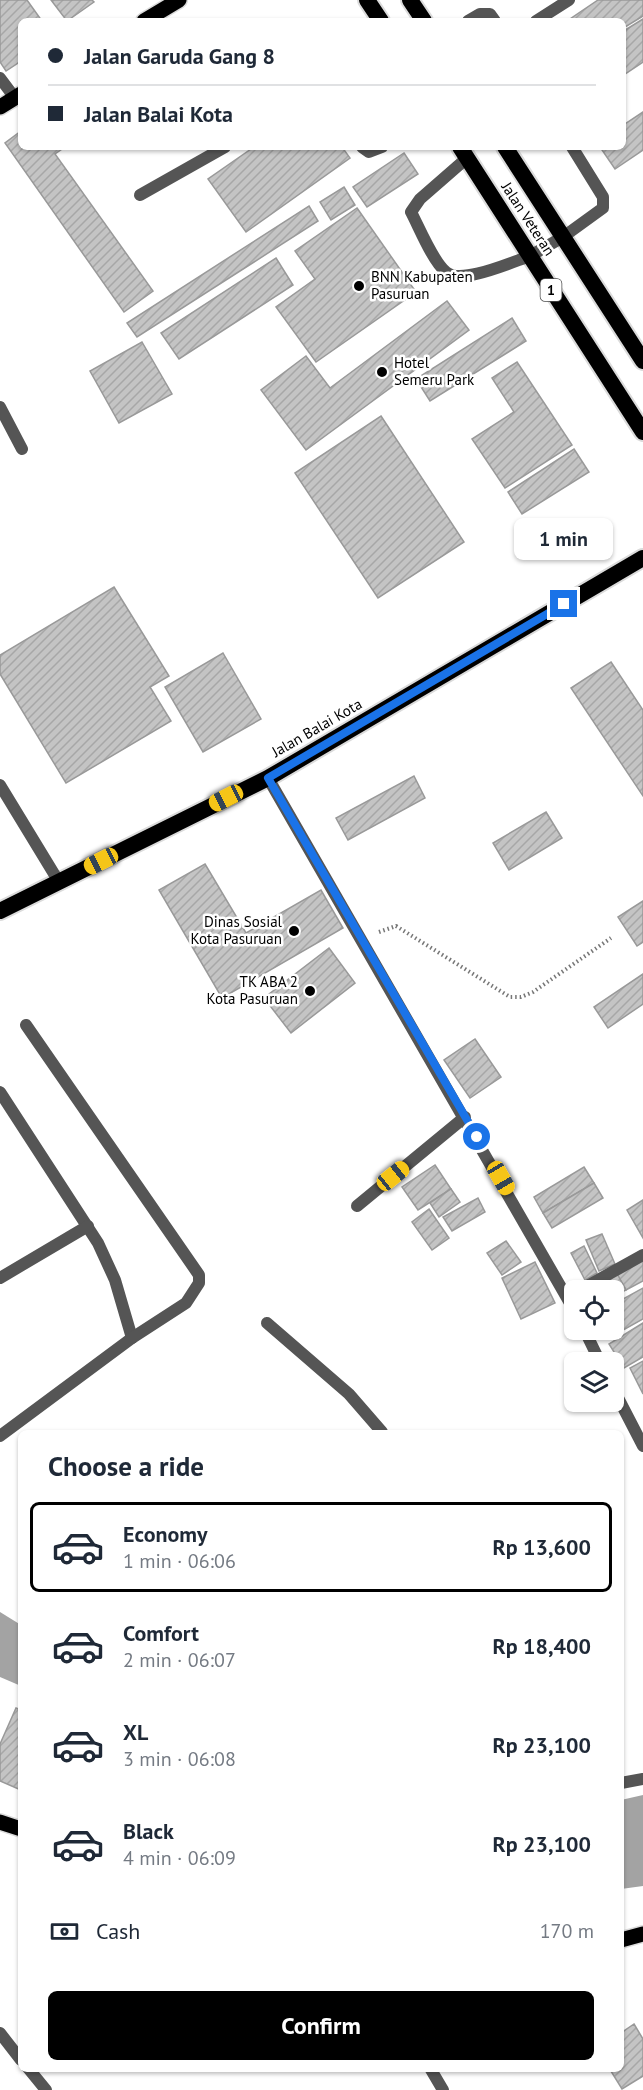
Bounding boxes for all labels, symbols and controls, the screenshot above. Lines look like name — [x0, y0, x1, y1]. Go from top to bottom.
text: Jalan Garuda Gang 8 — [84, 42, 275, 70]
text: Jalan Balai Kota — [84, 100, 233, 128]
street label: Jalan Veteran — [497, 178, 559, 259]
place label: BNN Kabupaten Pasuruan — [371, 267, 473, 303]
marker: BNN Kabupaten Pasuruan — [352, 279, 366, 293]
road number: 1 — [540, 279, 562, 301]
place label: Hotel Semeru Park — [394, 353, 475, 389]
marker: Hotel Semeru Park — [375, 365, 389, 379]
callout: 1 min — [514, 517, 614, 559]
text: 1 min — [539, 526, 588, 552]
route end — [550, 590, 577, 617]
street label: Jalan Balai Kota — [267, 694, 365, 762]
car — [206, 782, 246, 814]
car — [81, 845, 121, 877]
place label: Dinas Sosial Kota Pasuruan — [190, 912, 283, 948]
marker: Dinas Sosial Kota Pasuruan — [287, 924, 301, 938]
place label: TK ABA 2 Kota Pasuruan — [206, 972, 298, 1008]
marker: TK ABA 2 Kota Pasuruan — [303, 984, 317, 998]
route start — [463, 1123, 490, 1150]
car — [373, 1158, 413, 1194]
car — [484, 1158, 518, 1198]
map controls — [564, 1280, 624, 1412]
button: locate — [564, 1280, 624, 1340]
button: layers — [564, 1352, 624, 1412]
text: Choose a ride — [48, 1449, 204, 1483]
icon: car — [51, 1520, 105, 1574]
text: Economy — [123, 1520, 207, 1548]
text: Rp 13,600 — [492, 1533, 591, 1561]
text: 1 min · 06:06 — [123, 1548, 236, 1574]
icon: car — [51, 1619, 105, 1673]
text: Comfort — [123, 1619, 199, 1647]
text: Rp 18,400 — [492, 1632, 591, 1660]
text: 2 min · 06:07 — [123, 1647, 236, 1673]
icon: car — [51, 1718, 105, 1772]
text: XL — [123, 1718, 148, 1746]
text: Rp 23,100 — [492, 1731, 591, 1759]
text: 3 min · 06:08 — [123, 1746, 236, 1772]
icon: car — [51, 1817, 105, 1871]
text: Black — [123, 1817, 174, 1845]
text: Rp 23,100 — [492, 1830, 591, 1858]
text: 4 min · 06:09 — [123, 1845, 236, 1871]
icon: cash — [48, 1915, 81, 1948]
text: Cash — [96, 1917, 140, 1945]
text: 170 m — [540, 1918, 594, 1944]
button: Confirm — [48, 1991, 594, 2060]

